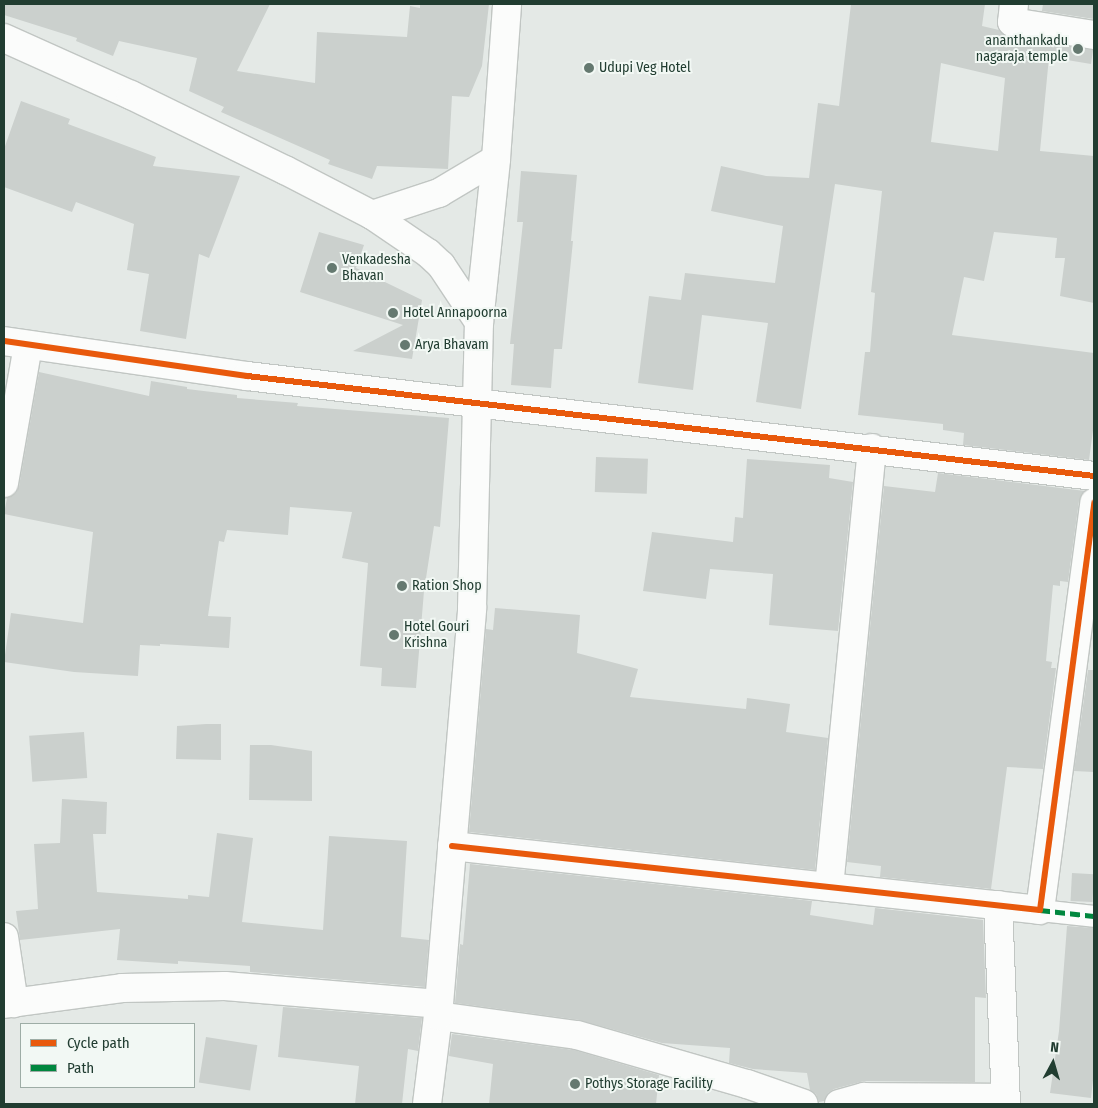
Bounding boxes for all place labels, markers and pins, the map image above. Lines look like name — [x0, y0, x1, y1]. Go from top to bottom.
place label: ananthankadu nagaraja temple — [976, 33, 1068, 65]
marker: ananthankadu nagaraja temple — [1072, 43, 1084, 55]
place label: Udupi Veg Hotel — [599, 60, 691, 76]
marker: Udupi Veg Hotel — [583, 62, 595, 74]
place label: Venkadesha Bhavan — [342, 252, 411, 284]
marker: Venkadesha Bhavan — [326, 262, 338, 274]
place label: Hotel Annapoorna — [403, 305, 507, 321]
marker: Hotel Annapoorna — [387, 307, 399, 319]
place label: Arya Bhavam — [415, 337, 489, 353]
marker: Arya Bhavam — [399, 339, 411, 351]
place label: Ration Shop — [412, 578, 482, 594]
marker: Ration Shop — [396, 580, 408, 592]
place label: Hotel Gouri Krishna — [404, 619, 469, 652]
marker: Hotel Gouri Krishna — [388, 629, 400, 641]
place label: Pothys Storage Facility — [585, 1076, 713, 1092]
marker: Pothys Storage Facility — [569, 1078, 581, 1090]

